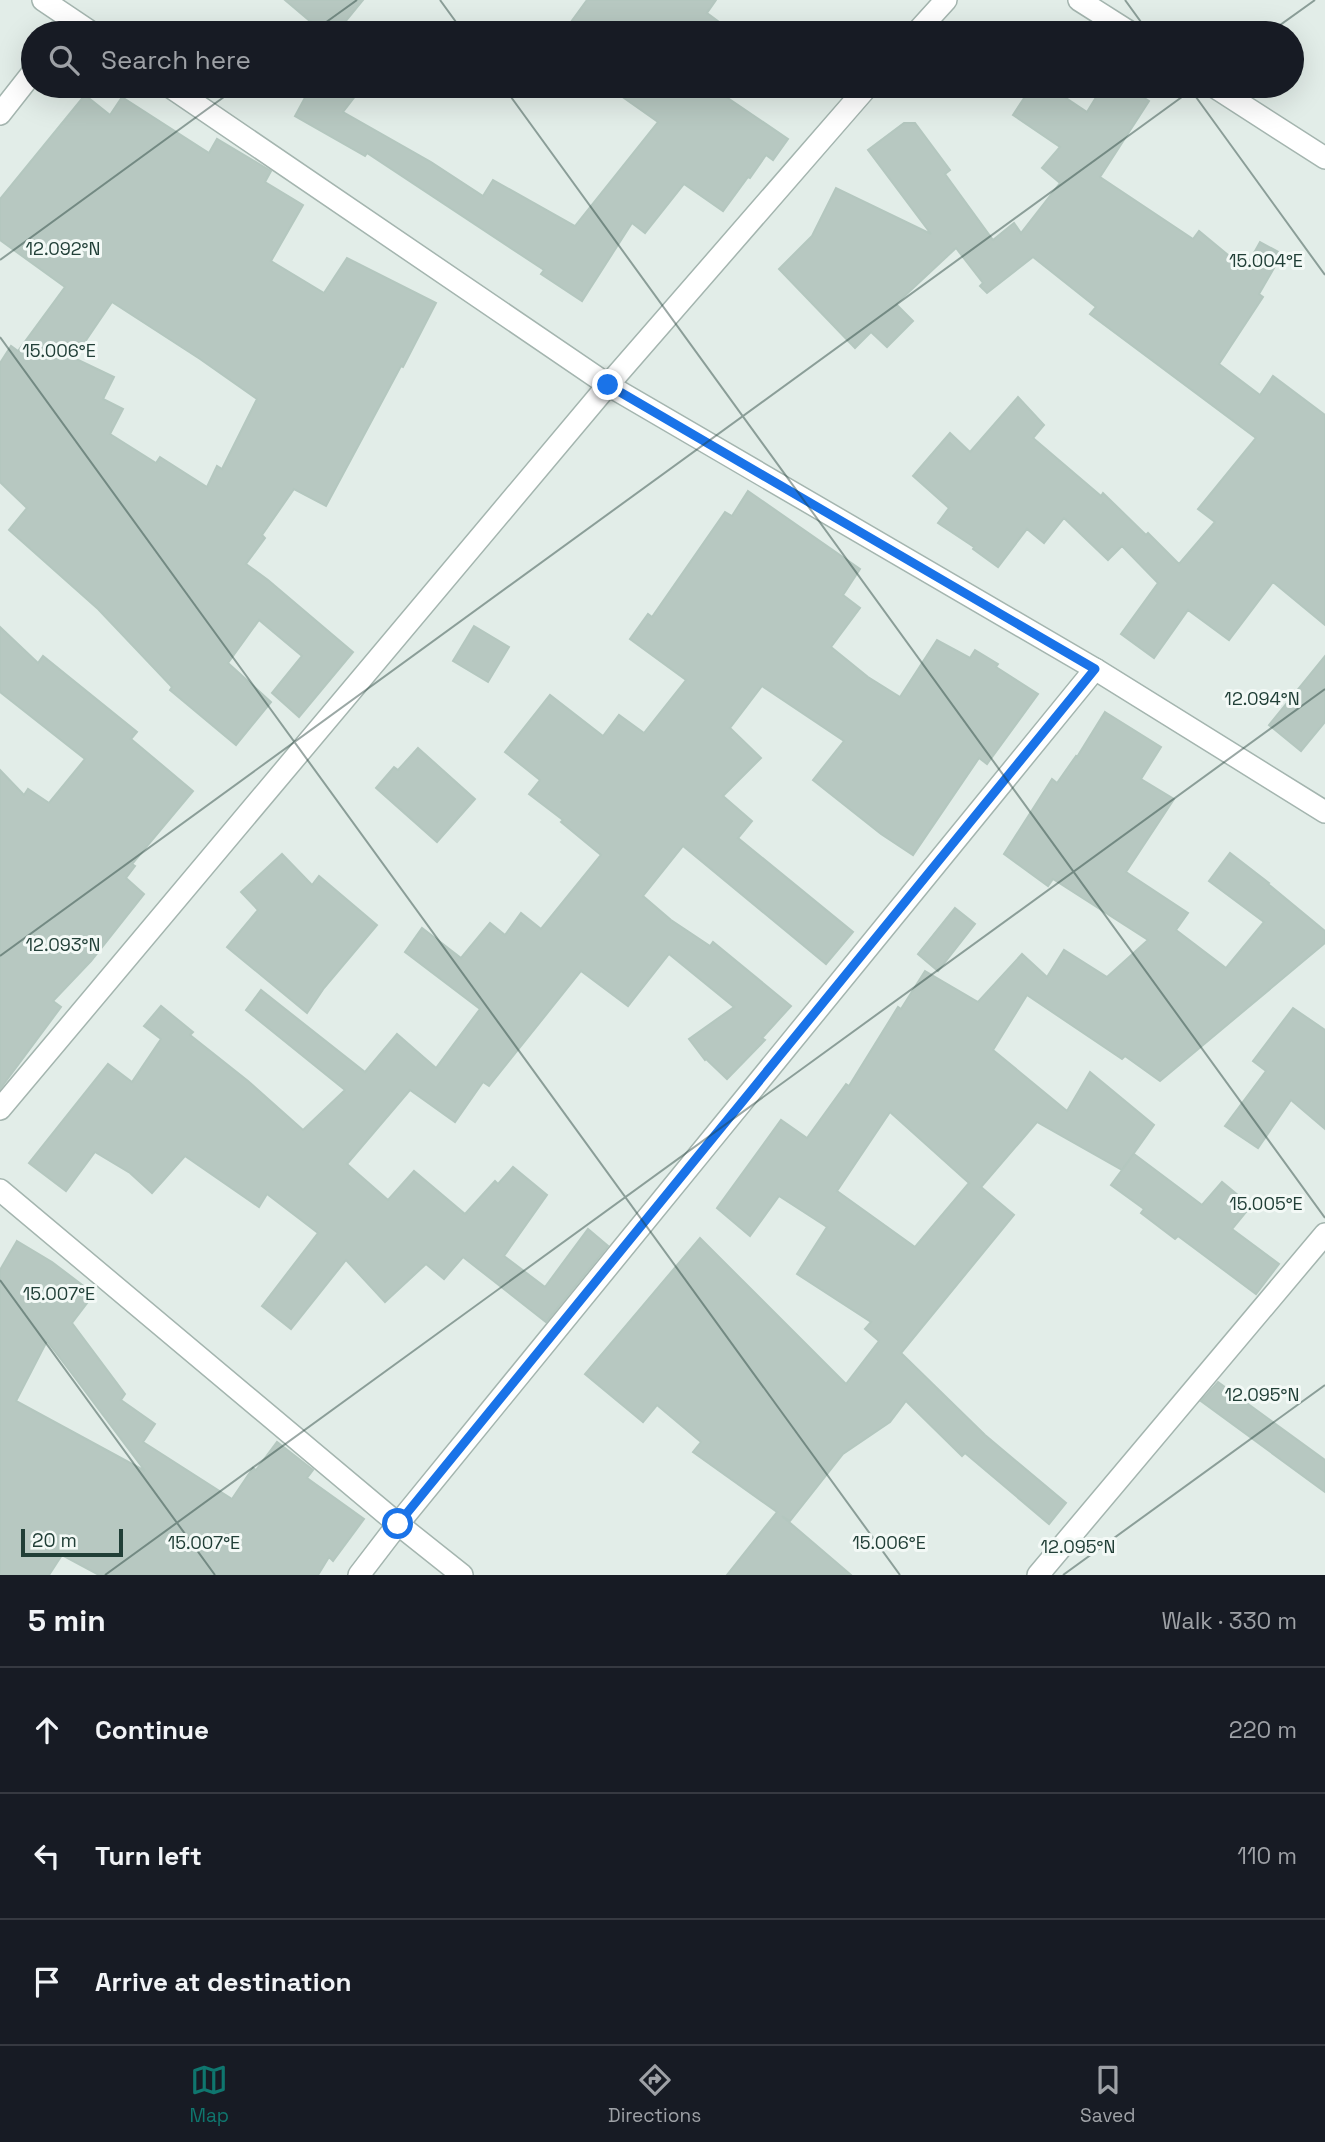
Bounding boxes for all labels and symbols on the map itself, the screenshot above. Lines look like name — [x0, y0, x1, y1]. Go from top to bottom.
text: 12.092°N — [26, 237, 100, 260]
text: 15.004°E — [1229, 249, 1303, 272]
text: 15.006°E — [22, 339, 96, 362]
route end — [592, 369, 623, 400]
text: 12.094°N — [1224, 687, 1300, 710]
text: 12.093°N — [26, 933, 100, 956]
text: 15.005°E — [1229, 1192, 1303, 1215]
text: 15.007°E — [23, 1282, 95, 1305]
text: 12.095°N — [1225, 1383, 1299, 1406]
route start — [382, 1508, 413, 1539]
scale bar — [21, 1526, 122, 1558]
text: 15.007°E — [168, 1531, 240, 1554]
text: 15.006°E — [852, 1531, 926, 1554]
text: 12.095°N — [1041, 1535, 1115, 1558]

